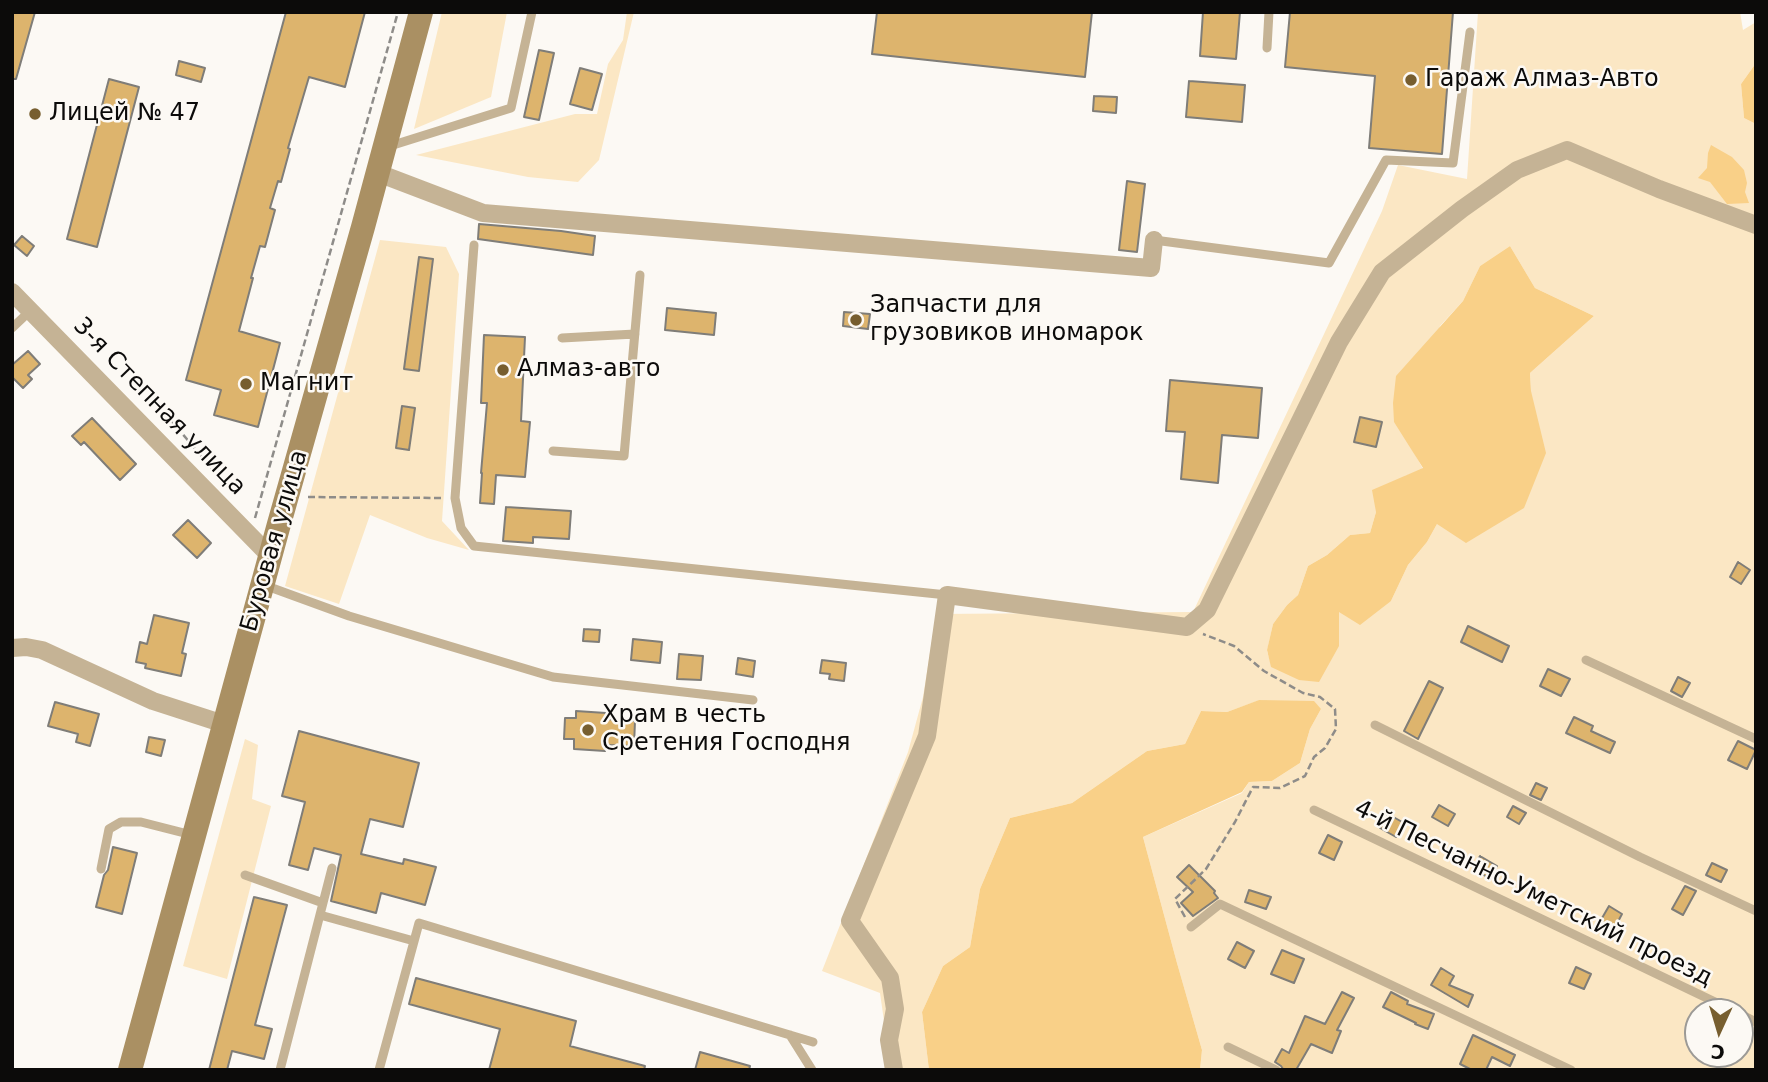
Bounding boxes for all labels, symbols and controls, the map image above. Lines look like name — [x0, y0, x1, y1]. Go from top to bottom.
place label: Гараж Алмаз-Авто — [1425, 66, 1659, 94]
marker: Гараж Алмаз-Авто — [1403, 72, 1419, 88]
place label: Лицей № 47 — [49, 100, 200, 128]
marker: Лицей № 47 — [27, 106, 43, 122]
place label: Запчасти для грузовиков иномарок — [870, 292, 1143, 348]
street label: 3-я Степная улица — [67, 312, 251, 502]
marker: Запчасти для грузовиков иномарок — [848, 312, 864, 328]
place label: Алмаз-авто — [517, 356, 661, 384]
marker: Алмаз-авто — [495, 362, 511, 378]
place label: Магнит — [260, 370, 353, 398]
marker: Магнит — [238, 376, 254, 392]
street label: Буровая улица — [235, 447, 315, 635]
place label: Храм в честь Сретения Господня — [602, 702, 850, 758]
marker: Храм в честь Сретения Господня — [580, 722, 596, 738]
street label: 4-й Песчанно-Уметский проезд — [1349, 795, 1717, 993]
north arrow — [1684, 998, 1754, 1068]
text: С — [1710, 1040, 1725, 1063]

